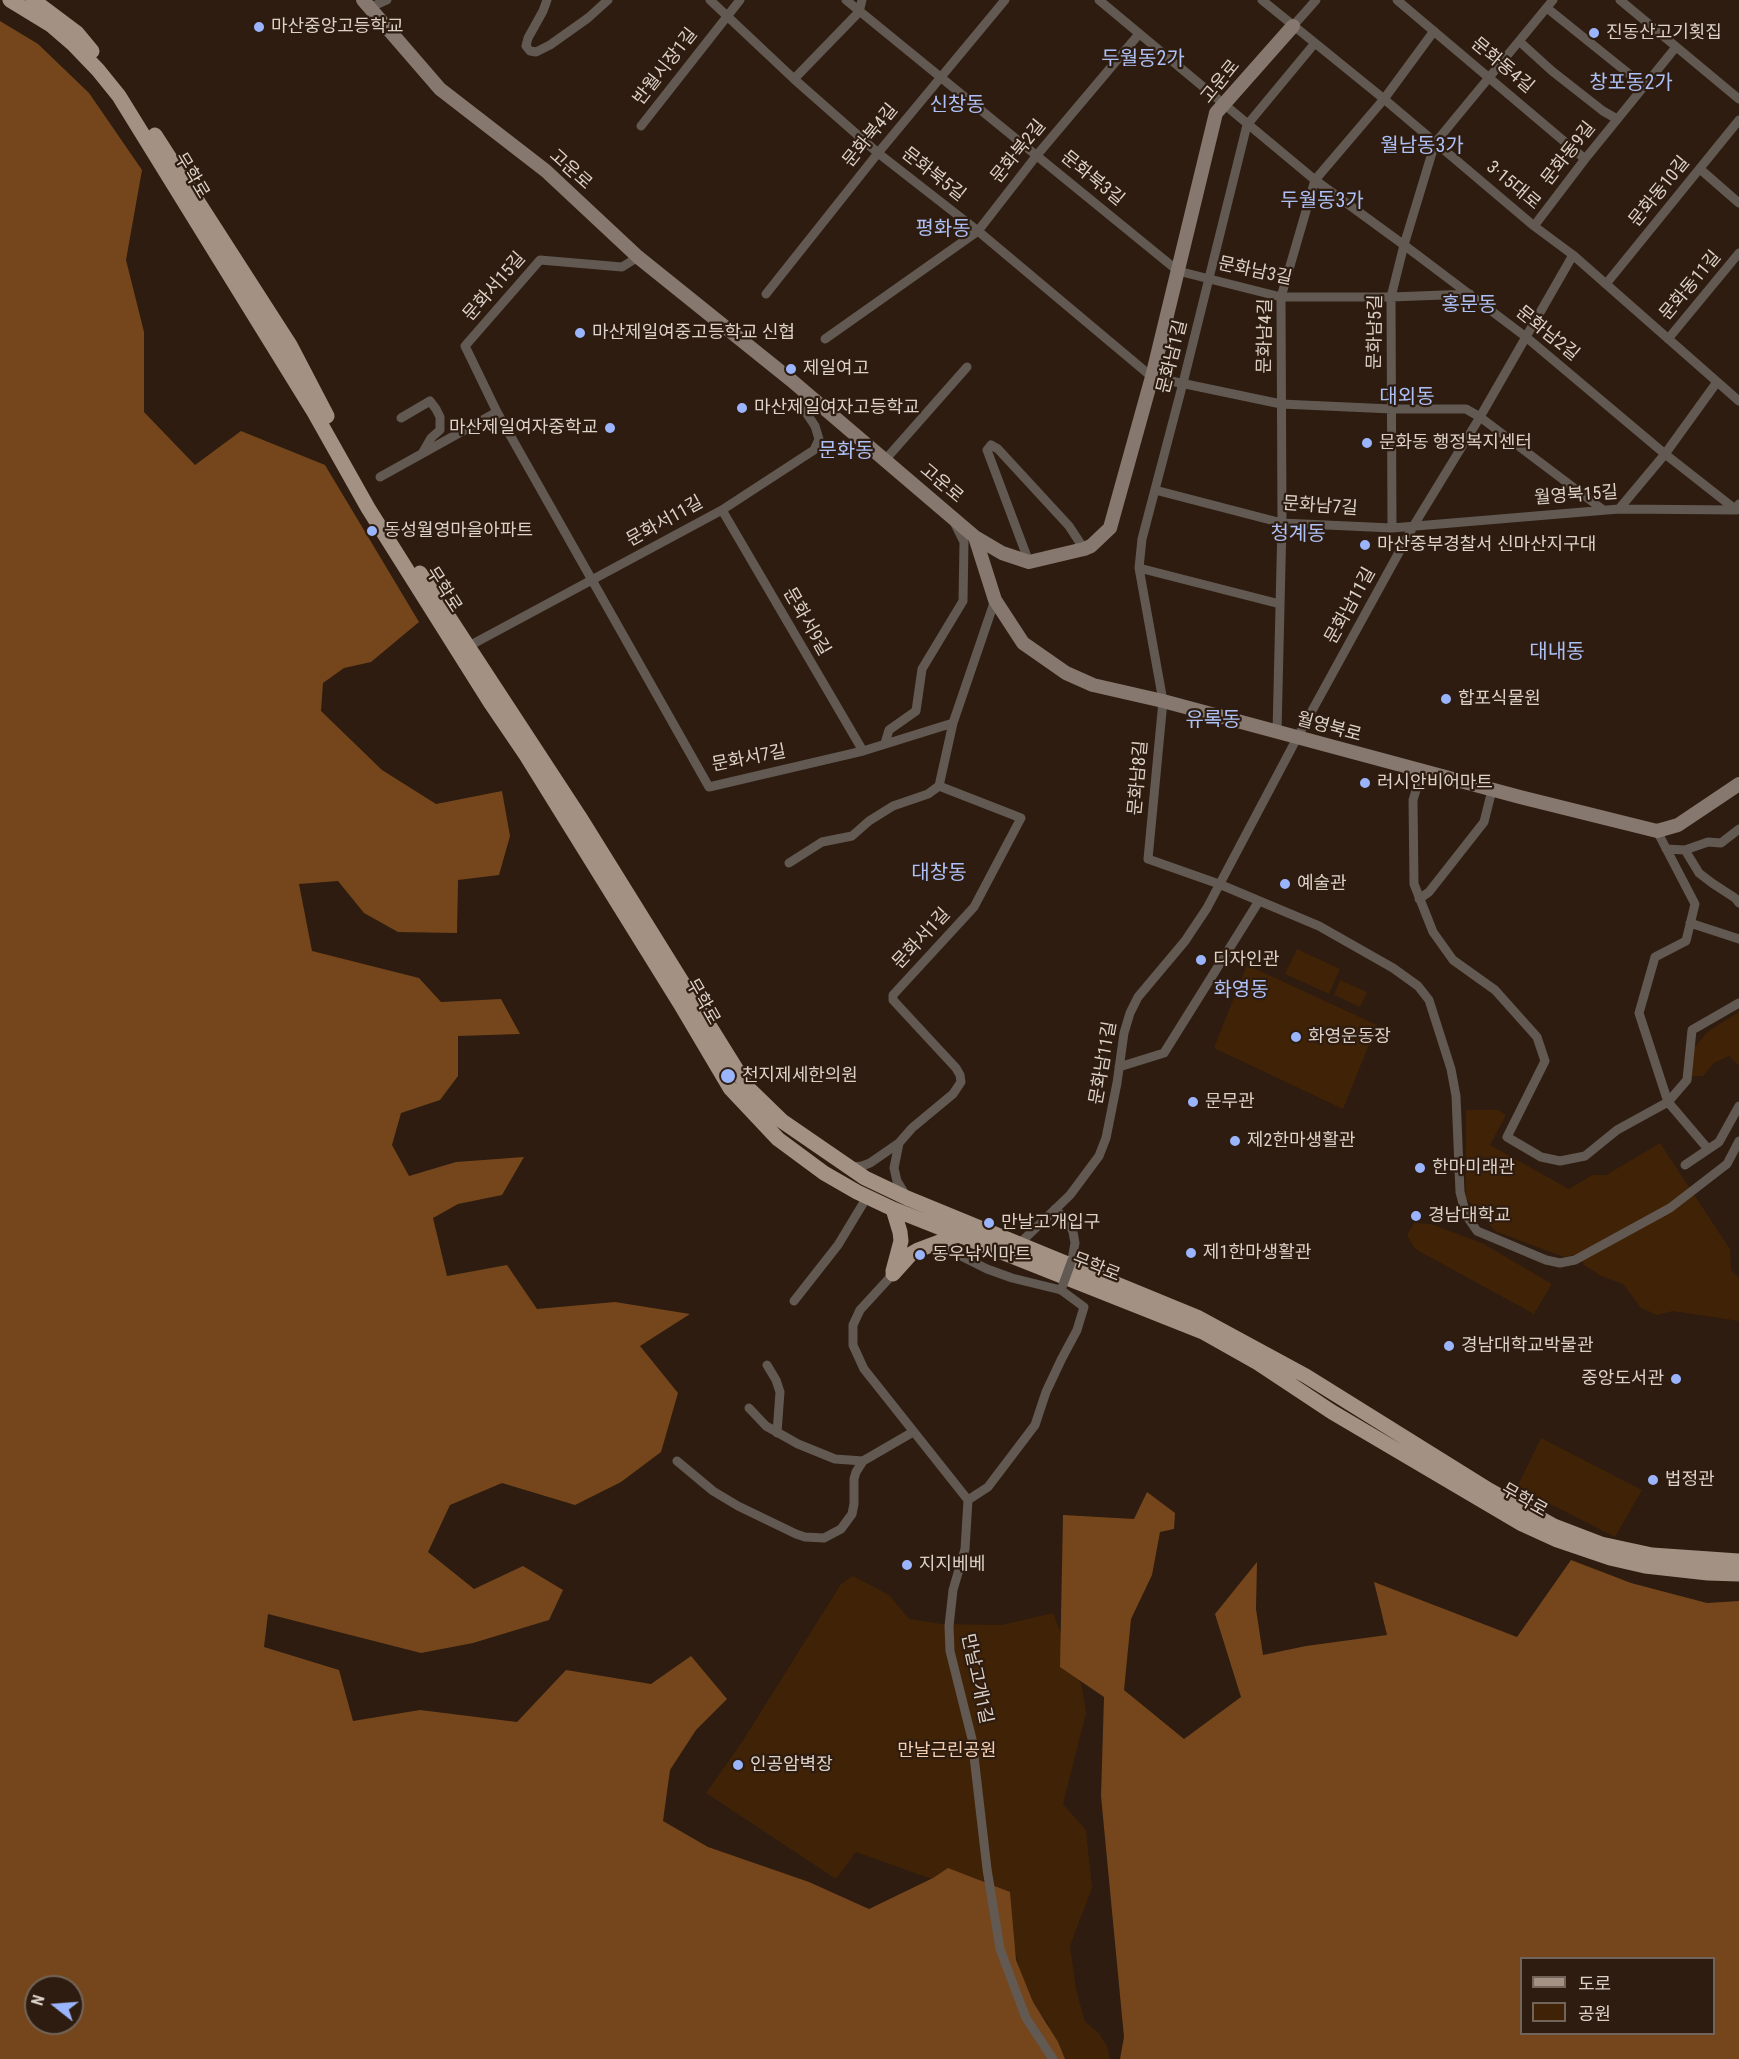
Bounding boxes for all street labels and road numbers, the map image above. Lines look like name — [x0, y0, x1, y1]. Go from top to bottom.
street label: 반월시장1길 — [629, 24, 703, 110]
street label: 문화동4길 — [1466, 34, 1538, 98]
street label: 고운로 — [1197, 56, 1245, 108]
street label: 문화북4길 — [839, 100, 903, 172]
street label: 문화북2길 — [987, 116, 1051, 188]
street label: 문화동9길 — [1537, 118, 1601, 190]
street label: 문화북5길 — [897, 143, 969, 207]
street label: 고운로 — [544, 145, 596, 195]
street label: 문화북3길 — [1056, 147, 1128, 211]
street label: 무학로 — [169, 149, 213, 203]
street label: 문화동10길 — [1625, 153, 1695, 231]
street label: 3·15대로 — [1481, 157, 1545, 215]
street label: 문화동11길 — [1656, 247, 1726, 325]
street label: 문화서15길 — [459, 248, 531, 326]
street label: 문화남3길 — [1216, 254, 1294, 290]
street label: 문화남5길 — [1365, 294, 1387, 370]
street label: 문화남4길 — [1255, 298, 1277, 374]
street label: 문화남2길 — [1511, 302, 1583, 366]
street label: 문화남1길 — [1153, 318, 1193, 396]
street label: 고운로 — [915, 460, 967, 508]
street label: 월영북15길 — [1533, 482, 1619, 510]
street label: 문화서11길 — [623, 492, 707, 552]
street label: 문화남7길 — [1282, 494, 1358, 520]
street label: 무학로 — [420, 563, 466, 617]
street label: 문화남11길 — [1321, 564, 1381, 648]
street label: 문화서9길 — [778, 584, 834, 660]
street label: 월영북로 — [1294, 709, 1364, 747]
street label: 문화남8길 — [1125, 740, 1153, 816]
street label: 문화서7길 — [710, 741, 788, 777]
street label: 문화서1길 — [888, 904, 956, 974]
street label: 무학로 — [680, 975, 724, 1029]
street label: 문화남11길 — [1086, 1020, 1122, 1106]
street label: 무학로 — [1069, 1249, 1123, 1287]
street label: 무학로 — [1497, 1480, 1551, 1522]
street label: 만날고개1길 — [956, 1632, 996, 1726]

